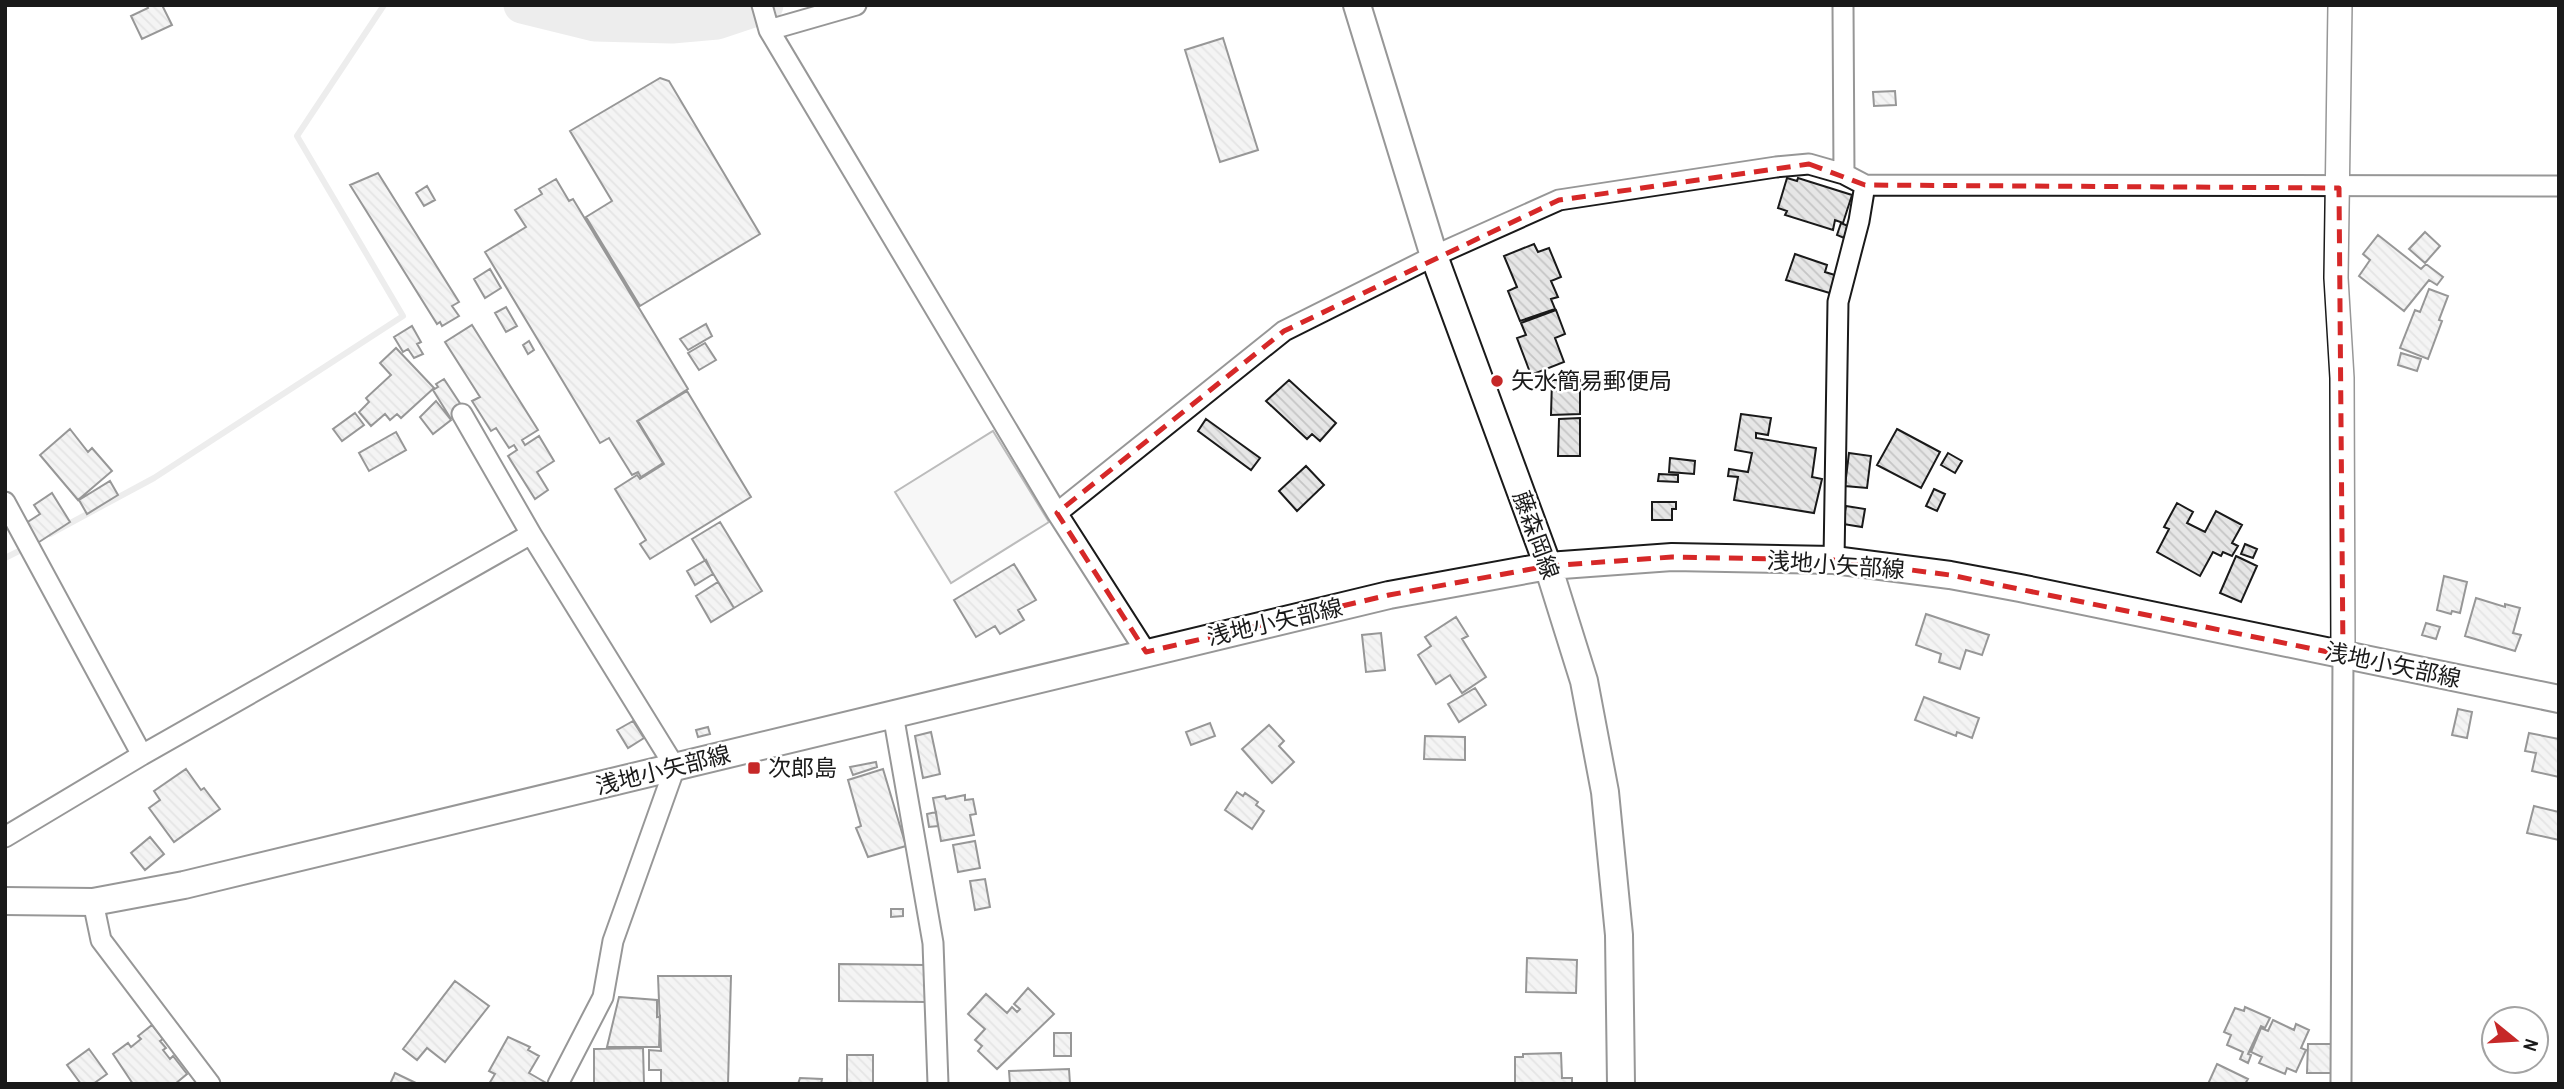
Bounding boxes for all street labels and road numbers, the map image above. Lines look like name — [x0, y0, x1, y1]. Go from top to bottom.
street label: 藤森岡線 — [1506, 486, 1567, 583]
street label: 浅地小矢部線 — [1766, 544, 1906, 585]
street label: 浅地小矢部線 — [1204, 591, 1346, 652]
street label: 浅地小矢部線 — [2322, 635, 2464, 694]
street label: 浅地小矢部線 — [592, 738, 734, 801]

